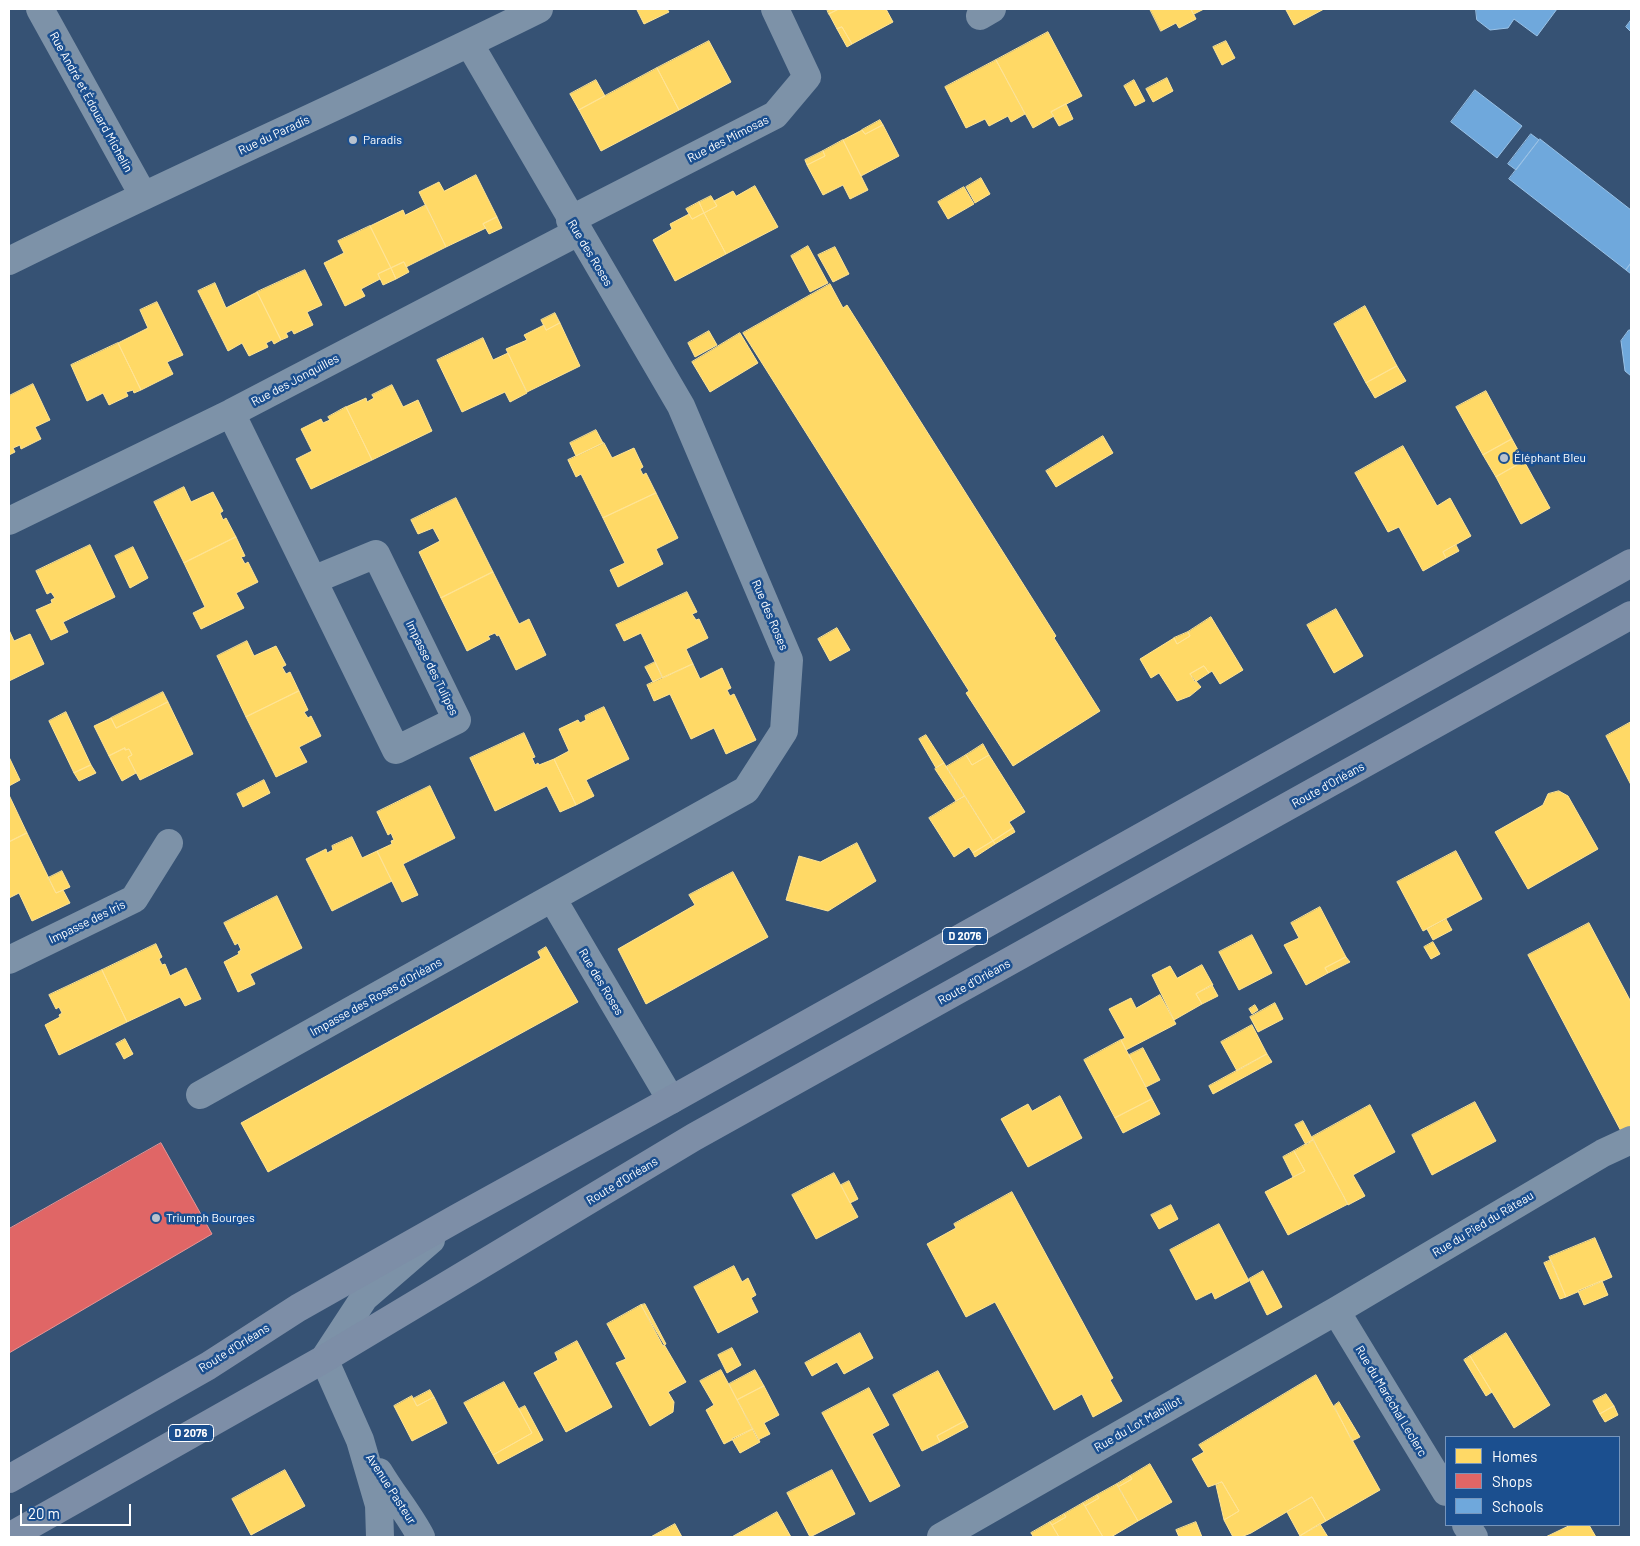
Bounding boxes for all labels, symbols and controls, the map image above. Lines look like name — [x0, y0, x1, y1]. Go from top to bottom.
street label: Rue André et Édouard Michelin — [46, 29, 136, 175]
street label: Rue du Paradis — [236, 112, 312, 158]
street label: Rue des Mimosas — [685, 112, 771, 166]
place label: Paradis — [363, 133, 402, 147]
marker: Paradis — [347, 134, 359, 146]
street label: Rue des Roses — [564, 217, 616, 289]
street label: Rue des Jonquilles — [249, 351, 341, 409]
place label: Éléphant Bleu — [1514, 451, 1586, 465]
marker: Éléphant Bleu — [1498, 452, 1510, 464]
street label: Rue des Roses — [749, 578, 791, 652]
street label: Impasse des Tulipes — [403, 618, 461, 718]
street label: Route d'Orléans — [1289, 759, 1367, 811]
street label: Impasse des Iris — [46, 897, 128, 947]
road number: D 2076 — [942, 928, 988, 944]
street label: Rue des Roses — [575, 946, 627, 1018]
street label: Impasse des Roses d'Orléans — [308, 955, 444, 1039]
street label: Route d'Orléans — [935, 956, 1013, 1008]
street label: Route d'Orléans — [584, 1154, 660, 1208]
street label: Rue du Pied du Râteau — [1430, 1188, 1536, 1260]
place label: Triumph Bourges — [166, 1211, 255, 1225]
marker: Triumph Bourges — [150, 1212, 162, 1224]
street label: Route d'Orléans — [196, 1321, 272, 1375]
street label: Rue du Maréchal Leclerc — [1352, 1343, 1430, 1459]
street label: Rue du Lot Mabillot — [1092, 1393, 1184, 1455]
road number: D 2076 — [168, 1425, 214, 1442]
legend — [1445, 1436, 1620, 1526]
text: Homes — [1492, 1447, 1537, 1465]
street label: Avenue Pasteur — [363, 1451, 419, 1527]
text: Shops — [1492, 1472, 1532, 1490]
scale bar — [22, 1494, 134, 1526]
text: Schools — [1492, 1497, 1544, 1515]
text: 20 m — [28, 1504, 60, 1522]

